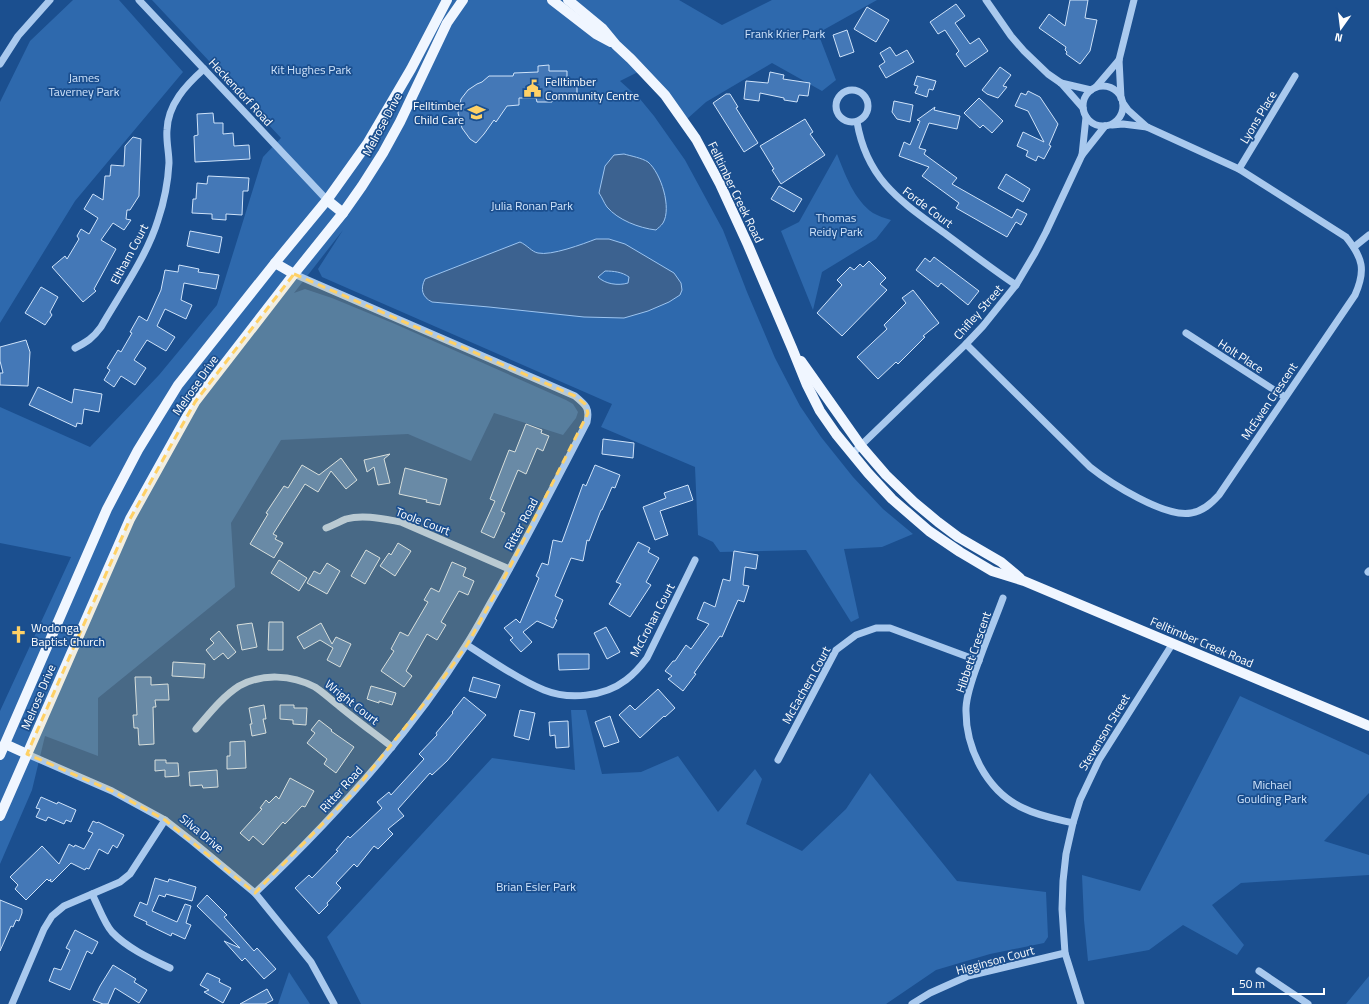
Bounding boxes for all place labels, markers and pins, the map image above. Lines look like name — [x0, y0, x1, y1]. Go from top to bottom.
place label: Felltimber Community Centre — [545, 72, 639, 105]
public building icon: Felltimber Community Centre — [522, 78, 542, 98]
place label: Felltimber Child Care — [413, 96, 464, 129]
school or university icon: Felltimber Child Care — [467, 102, 487, 122]
place label: Wodonga Baptist Church — [31, 618, 105, 651]
church icon: Wodonga Baptist Church — [8, 624, 28, 644]

